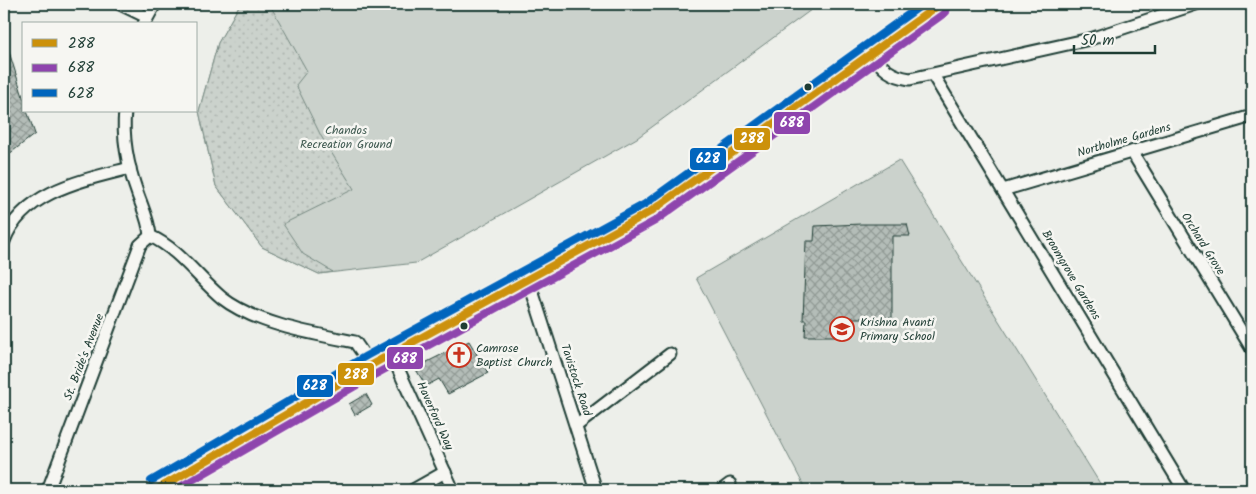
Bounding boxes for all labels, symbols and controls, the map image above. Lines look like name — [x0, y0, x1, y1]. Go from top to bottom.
legend — [22, 22, 198, 112]
scale bar — [1074, 22, 1155, 54]
text: 50 m — [1081, 29, 1115, 53]
text: 288 — [68, 32, 96, 56]
text: 688 — [68, 56, 95, 80]
text: 628 — [68, 82, 95, 106]
unlabelled marker — [803, 82, 813, 92]
line badge: 688 — [773, 111, 811, 135]
text: 688 — [780, 112, 805, 134]
street label: Northolme Gardens — [1075, 118, 1173, 162]
park label: Chandos Recreation Ground — [300, 121, 393, 154]
line badge: 288 — [733, 127, 771, 151]
text: 288 — [740, 128, 765, 150]
line badge: 628 — [689, 147, 727, 171]
text: 628 — [696, 148, 721, 170]
street label: Orchard Grove — [1176, 209, 1230, 280]
street label: Broomgrove Gardens — [1037, 226, 1105, 324]
street label: St. Bride's Avenue — [59, 310, 109, 403]
place label: Krishna Avanti Primary School — [860, 313, 935, 346]
school or university icon: Krishna Avanti Primary School — [829, 316, 855, 342]
unlabelled marker — [459, 321, 469, 331]
place label: Camrose Baptist Church — [476, 339, 552, 372]
street label: Tavistock Road — [555, 341, 597, 420]
church icon: Camrose Baptist Church — [446, 342, 472, 368]
line badge: 688 — [386, 346, 424, 370]
text: 688 — [393, 348, 418, 370]
line badge: 288 — [337, 362, 375, 386]
text: 288 — [344, 364, 369, 386]
line badge: 628 — [296, 374, 334, 398]
text: 628 — [303, 375, 328, 397]
street label: Haverford Way — [411, 379, 459, 454]

